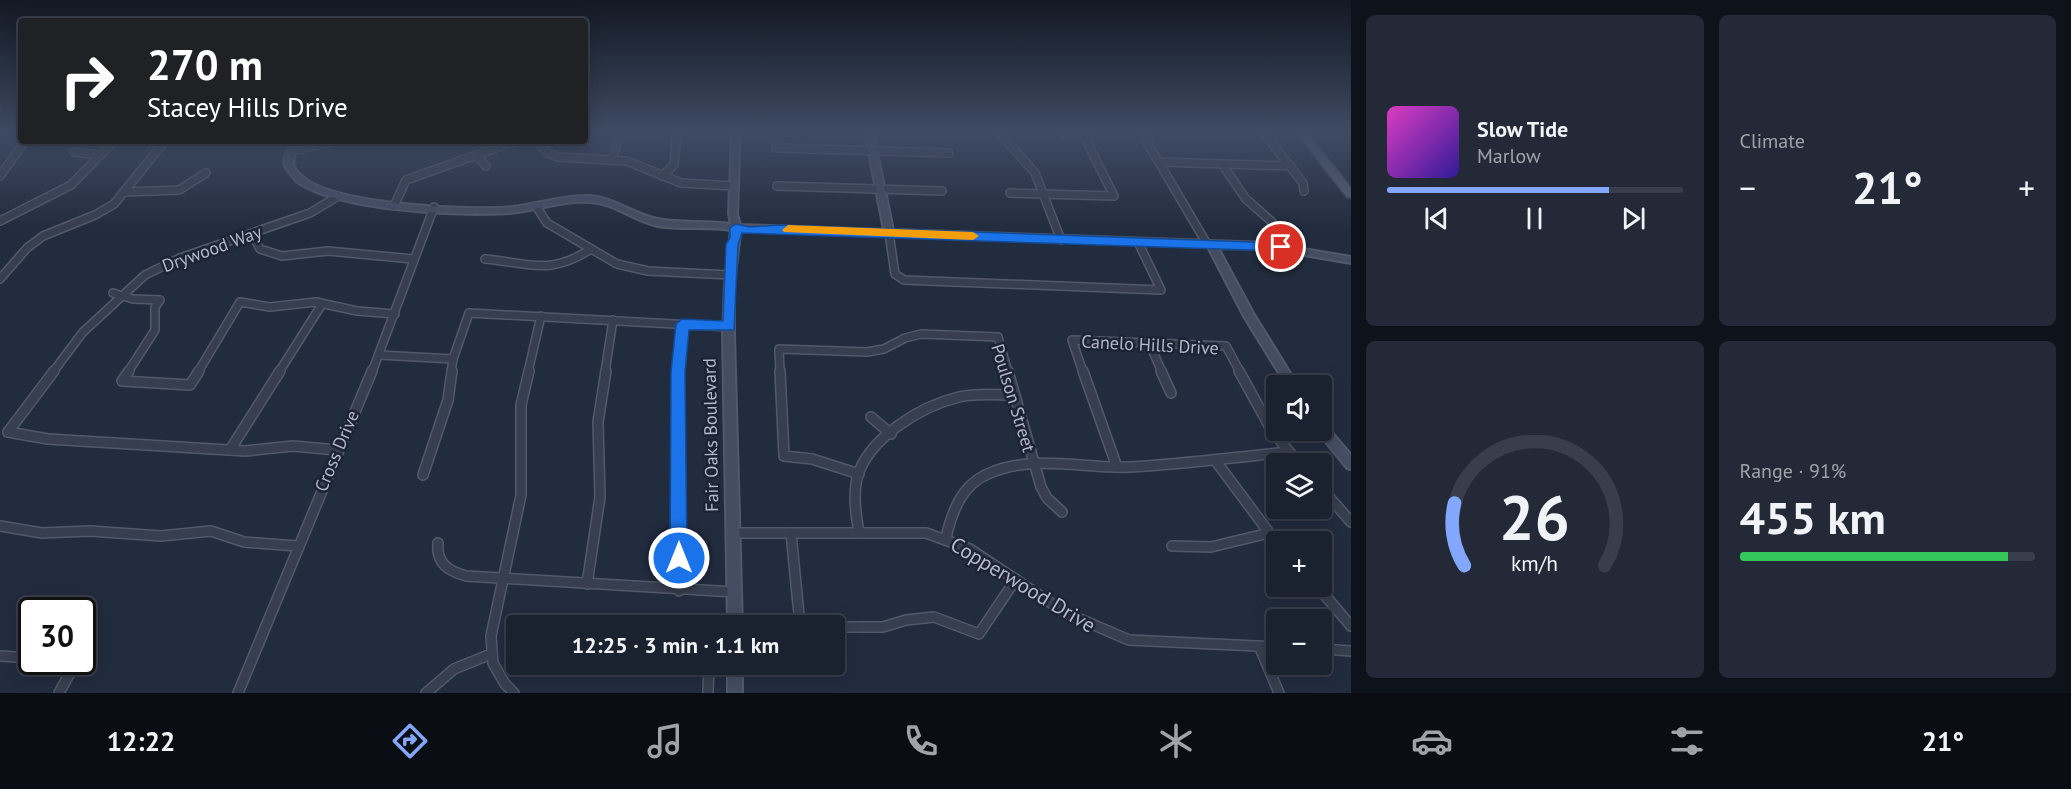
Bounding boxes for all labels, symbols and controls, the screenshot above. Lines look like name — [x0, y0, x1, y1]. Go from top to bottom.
text: 270 m — [147, 37, 263, 92]
icon: right — [48, 42, 126, 120]
text: Stacey Hills Drive — [147, 90, 348, 124]
text: Slow Tide — [1477, 115, 1568, 143]
text: Climate — [1740, 128, 1805, 154]
text: Marlow — [1477, 143, 1541, 169]
text: 21° — [1852, 158, 1923, 216]
text: − — [1740, 166, 1756, 209]
text: + — [2018, 166, 2035, 209]
icon: previous — [1420, 202, 1453, 235]
icon: pause — [1518, 202, 1551, 235]
icon: next — [1617, 202, 1650, 235]
street label: Drywood Way — [159, 220, 265, 277]
pin — [1255, 221, 1306, 272]
icon: arrive — [1264, 230, 1297, 263]
street label: Canelo Hills Drive — [1081, 329, 1219, 360]
street label: Poulson Street — [986, 341, 1041, 455]
street label: Fair Oaks Boulevard — [698, 358, 723, 512]
map controls — [1266, 375, 1332, 675]
button: sound — [1266, 375, 1332, 441]
street label: Cross Drive — [309, 407, 364, 495]
button: layers — [1266, 453, 1332, 519]
text: Range · 91% — [1740, 458, 1846, 484]
text: 26 — [1499, 476, 1570, 557]
text: 455 km — [1740, 488, 1886, 546]
position arrow — [647, 526, 711, 590]
street label: Copperwood Drive — [946, 531, 1101, 639]
button: + — [1266, 531, 1332, 597]
text: km/h — [1511, 550, 1558, 578]
speed limit sign: 30 — [18, 597, 96, 675]
button: − — [1266, 609, 1332, 675]
text: 12:25 · 3 min · 1.1 km — [572, 631, 779, 659]
icon: directions — [389, 720, 431, 762]
icon: music — [644, 720, 686, 762]
icon: phone — [900, 720, 942, 762]
icon: climate — [1155, 720, 1197, 762]
icon: car — [1411, 720, 1453, 762]
icon: filters — [1666, 720, 1708, 762]
text: 12:22 — [107, 724, 175, 758]
text: 21° — [1922, 724, 1964, 758]

